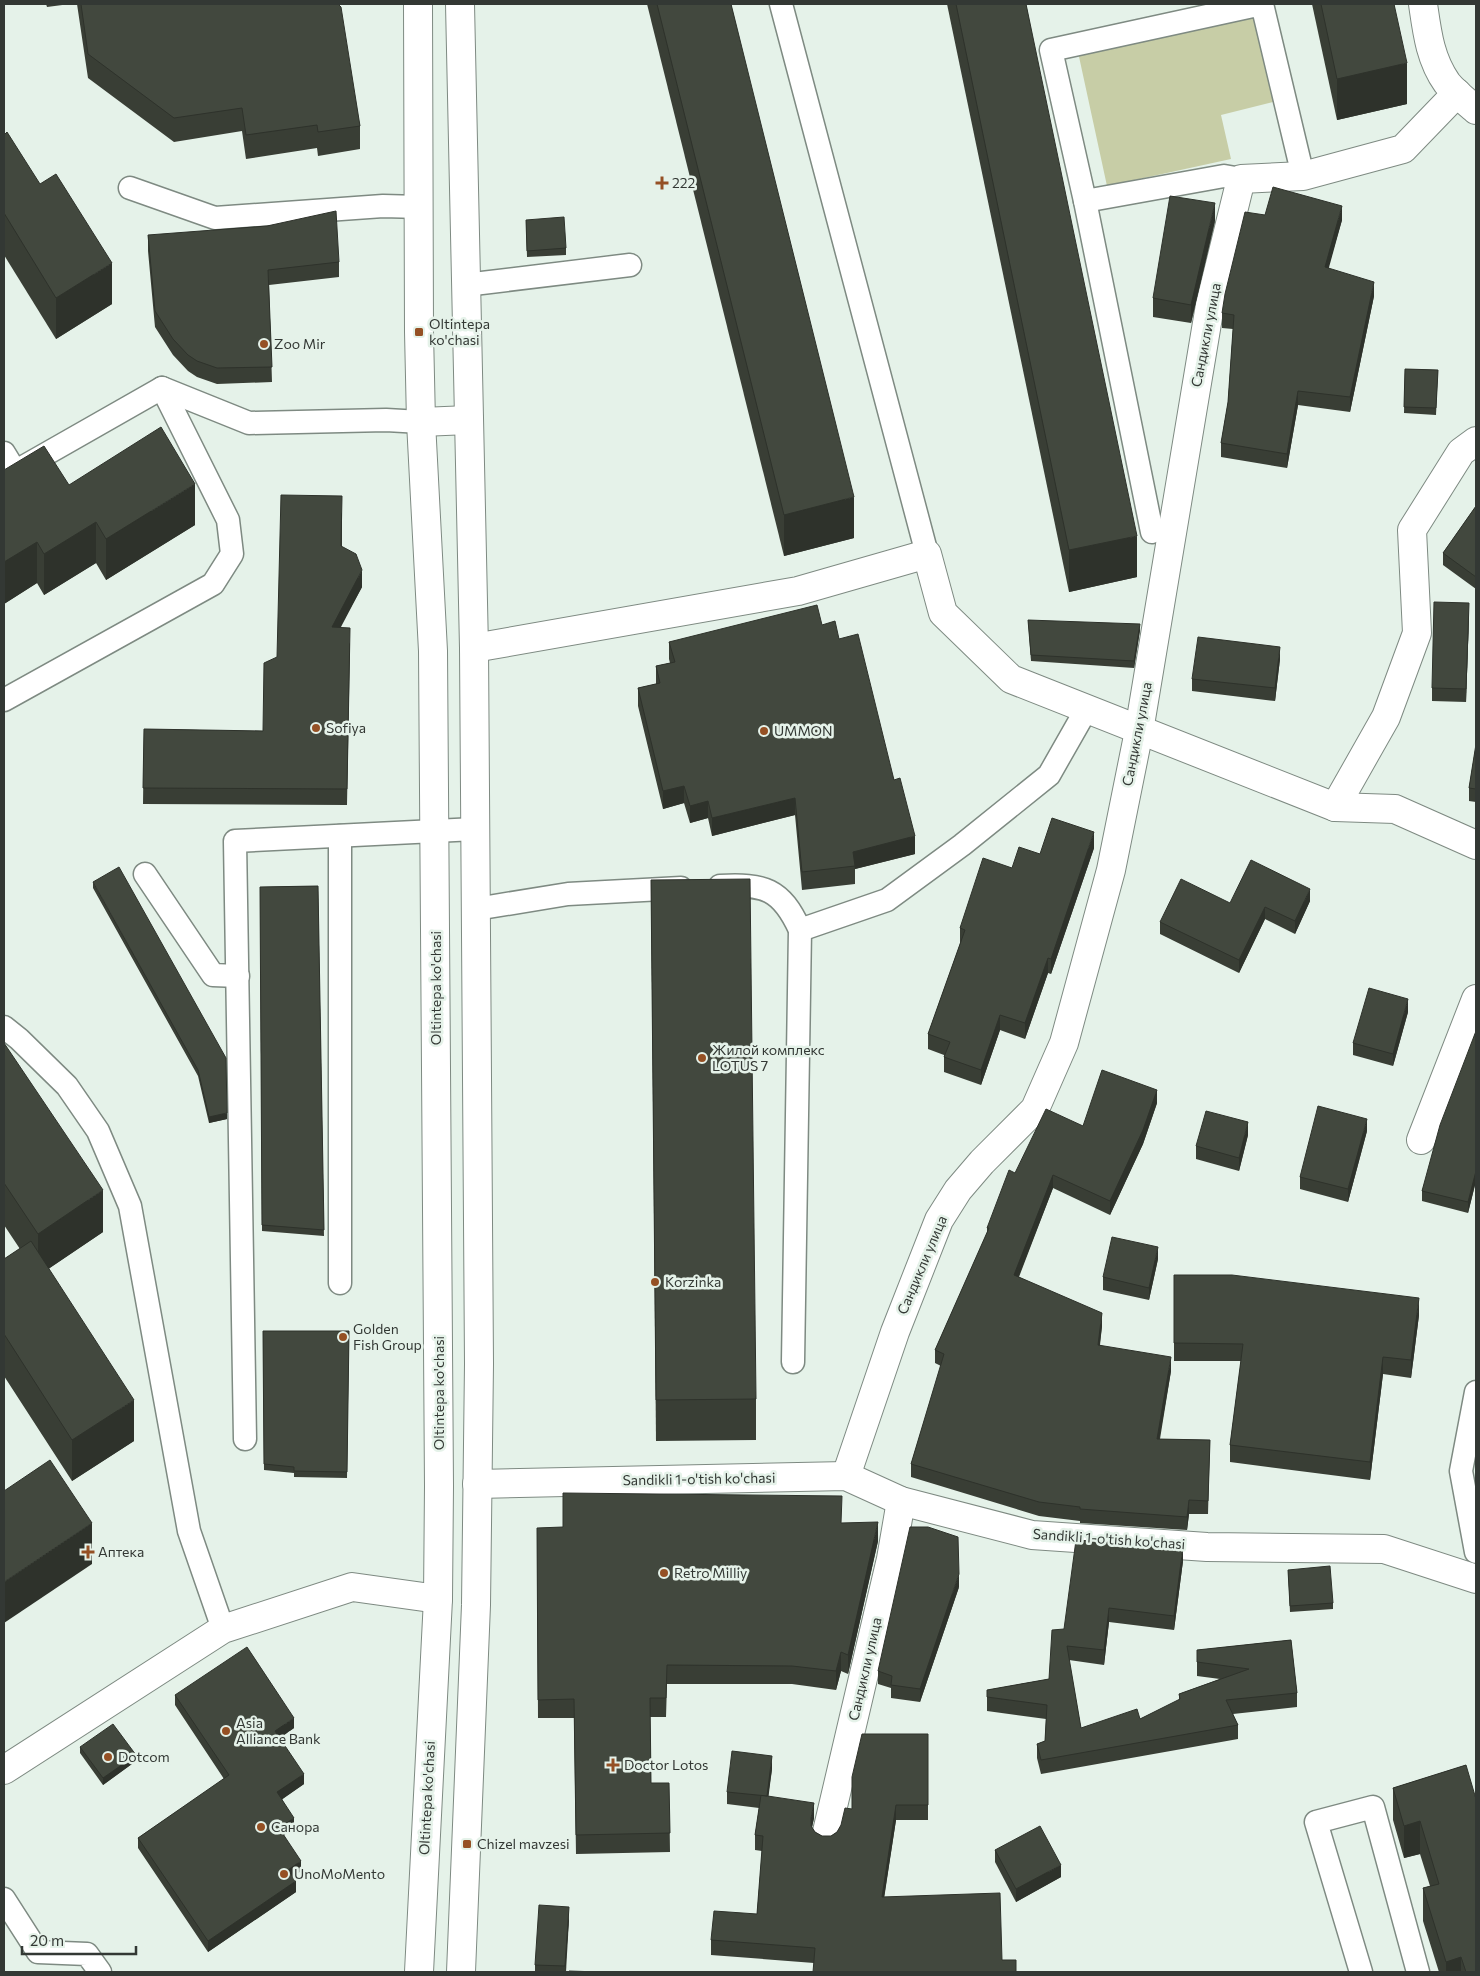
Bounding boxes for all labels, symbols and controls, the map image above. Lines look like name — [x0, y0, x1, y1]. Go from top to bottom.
place label: 222 — [672, 174, 696, 191]
marker: 222 — [656, 177, 668, 189]
street label: Сандикли улица — [1187, 281, 1224, 388]
place label: Oltintepa ko'chasi — [429, 315, 490, 348]
marker: Oltintepa ko'chasi — [413, 326, 425, 338]
place label: Zoo Mir — [274, 335, 326, 352]
marker: Zoo Mir — [258, 338, 270, 350]
street label: Сандикли улица — [1118, 680, 1155, 787]
place label: Sofiya — [326, 719, 366, 736]
marker: Sofiya — [310, 722, 322, 734]
place label: UMMON — [774, 722, 833, 739]
marker: UMMON — [758, 725, 770, 737]
street label: Oltintepa ko'chasi — [427, 931, 444, 1045]
place label: Жилой комплекс LOTUS 7 — [712, 1041, 825, 1074]
marker: Жилой комплекс LOTUS 7 — [696, 1052, 708, 1064]
street label: Сандикли улица — [893, 1213, 950, 1317]
place label: Korzinka — [665, 1273, 721, 1290]
marker: Korzinka — [649, 1276, 661, 1288]
place label: Golden Fish Group — [353, 1320, 422, 1353]
marker: Golden Fish Group — [337, 1331, 349, 1343]
street label: Oltintepa ko'chasi — [430, 1336, 447, 1450]
street label: Sandikli 1-o'tish ko'chasi — [622, 1469, 776, 1488]
street label: Sandikli 1-o'tish ko'chasi — [1032, 1525, 1186, 1552]
place label: Аптека — [98, 1543, 144, 1560]
marker: Аптека — [82, 1546, 94, 1558]
place label: Retro Milliy — [674, 1564, 747, 1581]
marker: Retro Milliy — [658, 1567, 670, 1579]
street label: Сандикли улица — [844, 1616, 885, 1722]
place label: Asia Alliance Bank — [236, 1714, 321, 1747]
marker: Asia Alliance Bank — [220, 1725, 232, 1737]
street label: Oltintepa ko'chasi — [415, 1740, 438, 1856]
place label: Dotcom — [118, 1748, 170, 1765]
marker: Dotcom — [102, 1751, 114, 1763]
place label: Doctor Lotos — [624, 1756, 708, 1773]
marker: Doctor Lotos — [606, 1758, 620, 1772]
place label: Санора — [271, 1818, 320, 1835]
marker: Санора — [255, 1821, 267, 1833]
place label: Chizel mavzesi — [477, 1835, 570, 1852]
marker: Chizel mavzesi — [461, 1838, 473, 1850]
place label: UnoMoMento — [294, 1865, 385, 1882]
marker: UnoMoMento — [278, 1868, 290, 1880]
scale bar — [22, 1924, 136, 1956]
text: 20 m — [30, 1931, 64, 1949]

